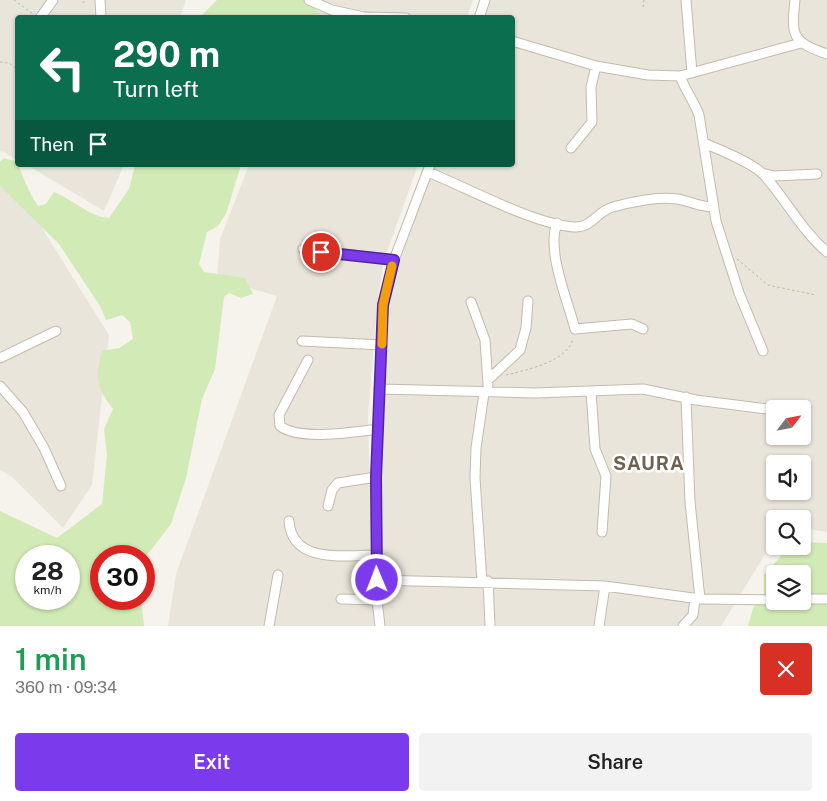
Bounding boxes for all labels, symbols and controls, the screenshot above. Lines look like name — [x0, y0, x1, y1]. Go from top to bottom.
text: 290 m — [113, 34, 220, 75]
icon: left — [30, 35, 95, 100]
text: Turn left — [113, 76, 199, 102]
icon: arrive — [84, 130, 112, 158]
text: Then — [30, 133, 74, 155]
pin — [300, 231, 342, 273]
icon: arrive — [307, 238, 335, 266]
north arrow — [766, 400, 811, 445]
map controls — [766, 400, 811, 610]
district label: SAURA — [613, 452, 685, 474]
button: sound — [766, 455, 811, 500]
button: search — [766, 510, 811, 555]
speed limit sign: 30 — [90, 545, 155, 610]
position arrow — [350, 553, 402, 605]
text: 28 — [31, 556, 64, 586]
button: layers — [766, 565, 811, 610]
text: km/h — [33, 583, 62, 597]
text: 1 min — [15, 641, 86, 677]
button: close — [760, 643, 812, 695]
text: 360 m · 09:34 — [15, 678, 117, 697]
button: Exit — [15, 733, 409, 791]
button: Share — [419, 733, 812, 791]

